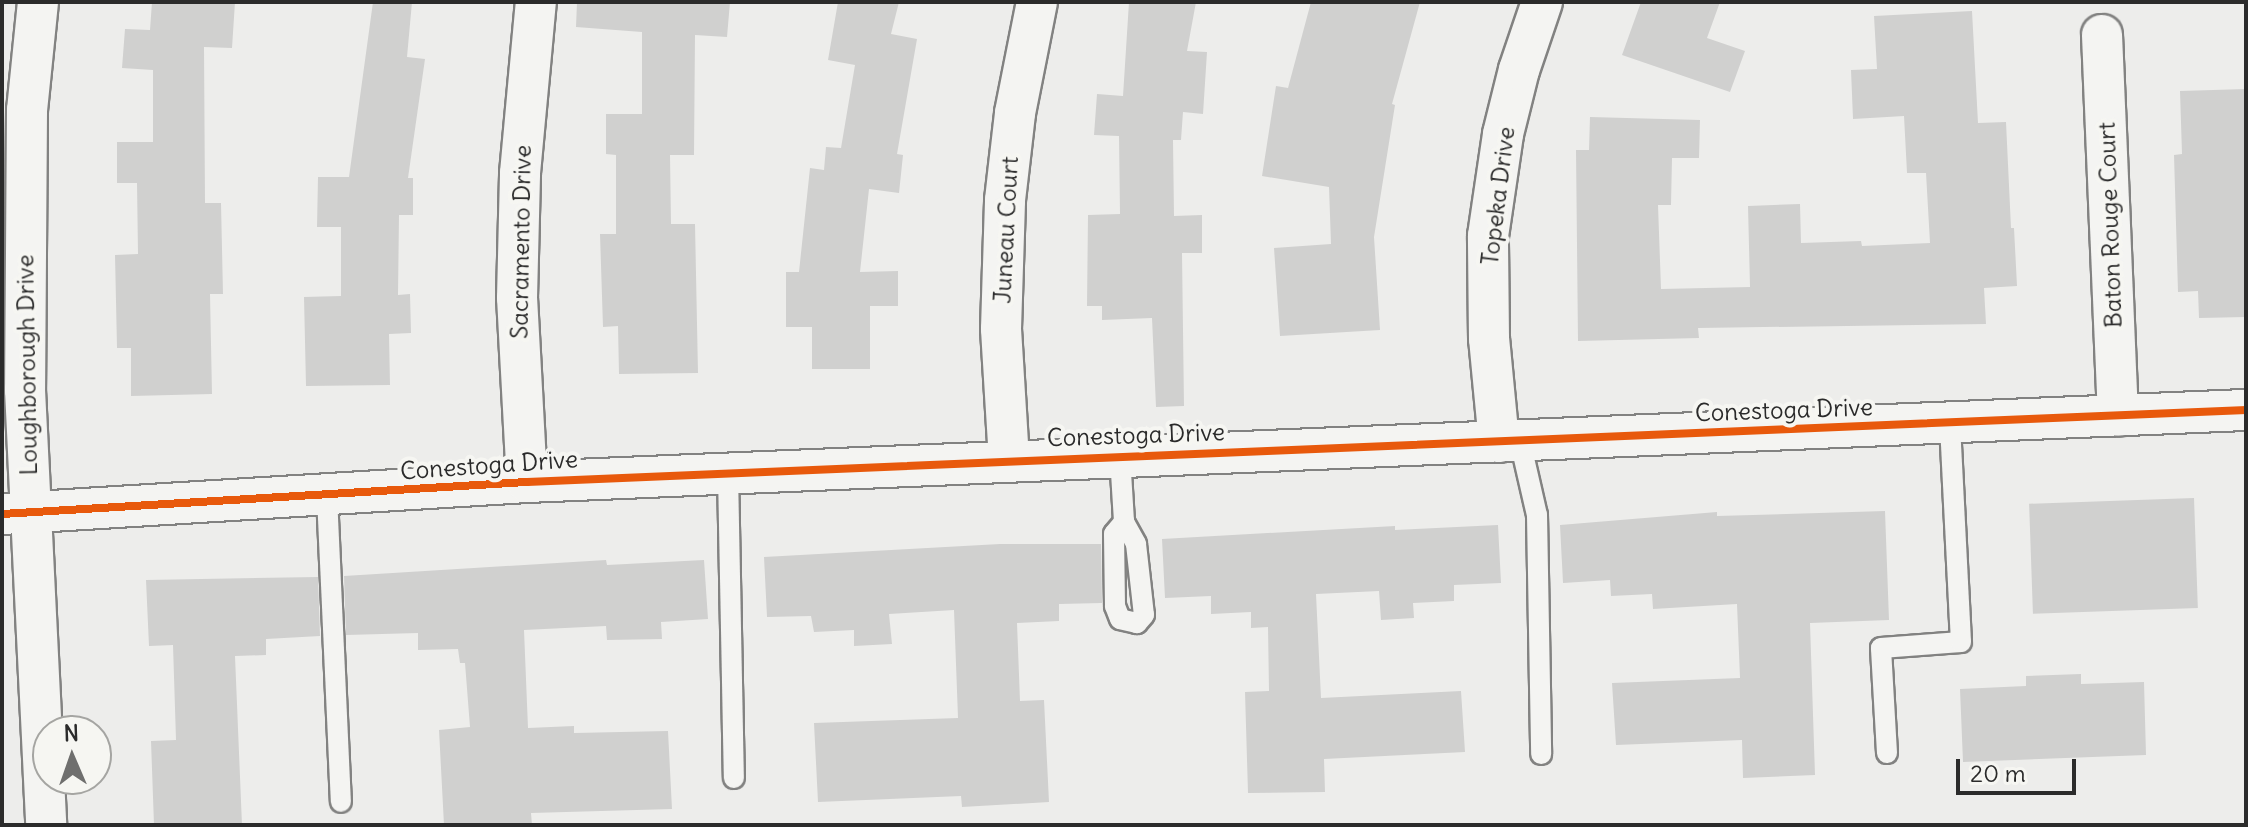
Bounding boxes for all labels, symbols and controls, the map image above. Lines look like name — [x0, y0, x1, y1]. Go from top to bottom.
street label: Baton Rouge Court — [2092, 122, 2128, 328]
street label: Topeka Drive — [1475, 125, 1521, 267]
street label: Sacramento Drive — [505, 145, 537, 339]
street label: Juneau Court — [988, 156, 1024, 304]
street label: Loughborough Drive — [11, 254, 43, 476]
street label: Conestoga Drive — [1695, 393, 1873, 427]
street label: Conestoga Drive — [1047, 418, 1225, 452]
street label: Conestoga Drive — [399, 444, 579, 486]
north arrow — [32, 715, 112, 795]
text: N — [63, 719, 79, 747]
scale bar — [1960, 743, 2080, 793]
text: 20 m — [1970, 758, 2026, 788]

